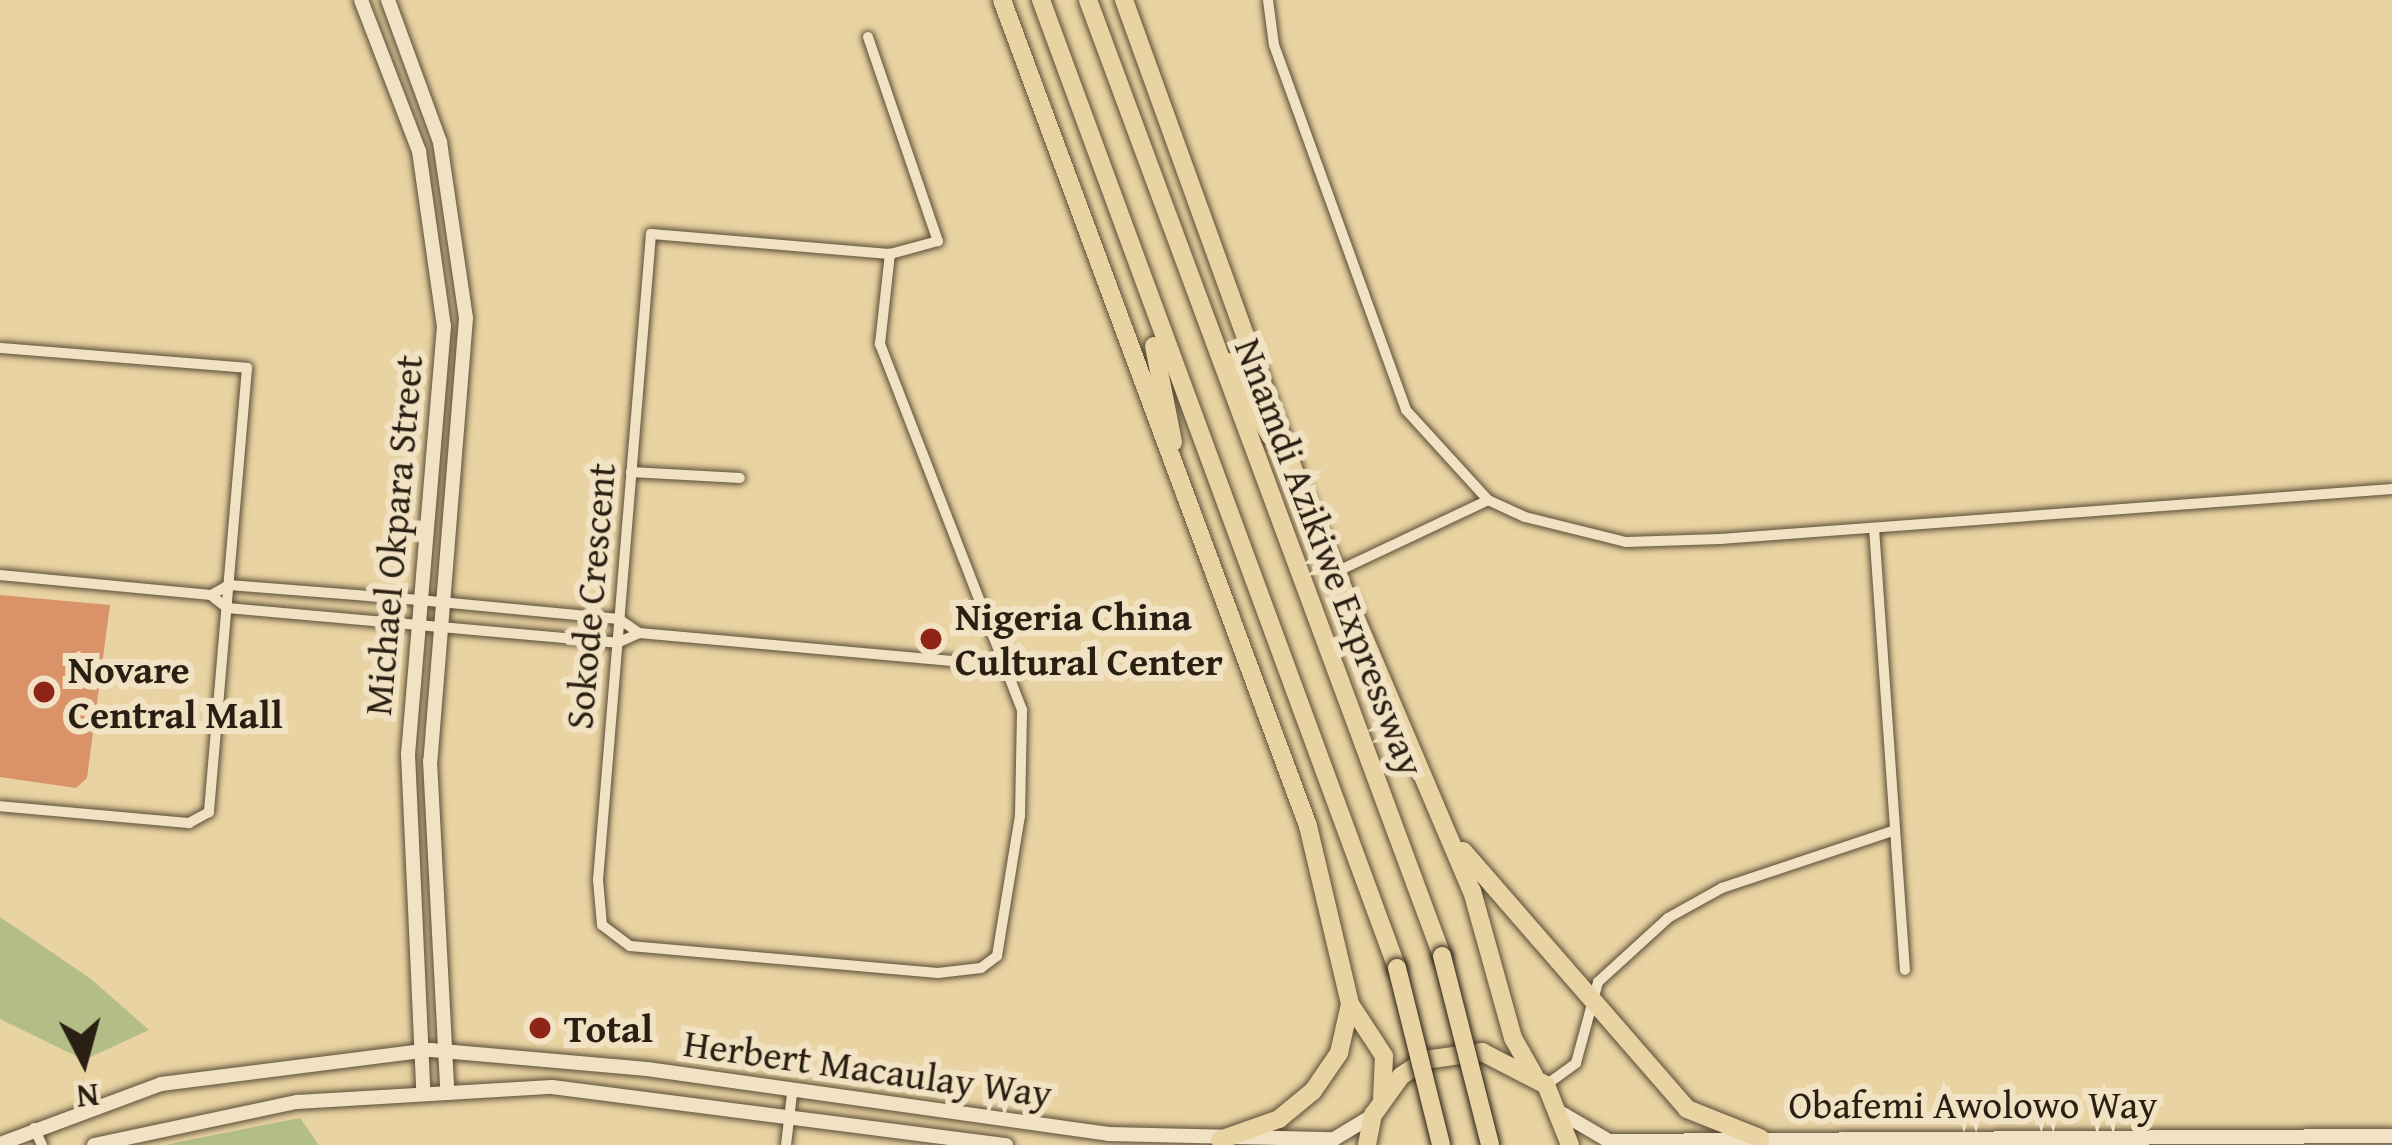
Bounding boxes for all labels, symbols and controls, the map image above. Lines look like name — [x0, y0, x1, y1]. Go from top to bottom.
street label: Nnamdi Azikiwe Expressway — [1225, 332, 1435, 782]
street label: Michael Okpara Street — [354, 353, 432, 717]
street label: Sokode Crescent — [555, 461, 625, 731]
place label: Nigeria China Cultural Center — [955, 594, 1223, 685]
marker: Nigeria China Cultural Center — [918, 626, 944, 652]
place label: Novare Central Mall — [68, 647, 283, 738]
marker: Novare Central Mall — [31, 679, 57, 705]
north arrow — [24, 1001, 144, 1121]
place label: Total — [564, 1005, 653, 1051]
marker: Total — [527, 1015, 553, 1041]
street label: Herbert Macaulay Way — [681, 1019, 1055, 1117]
text: N — [74, 1072, 101, 1122]
street label: Obafemi Awolowo Way — [1789, 1081, 2157, 1127]

